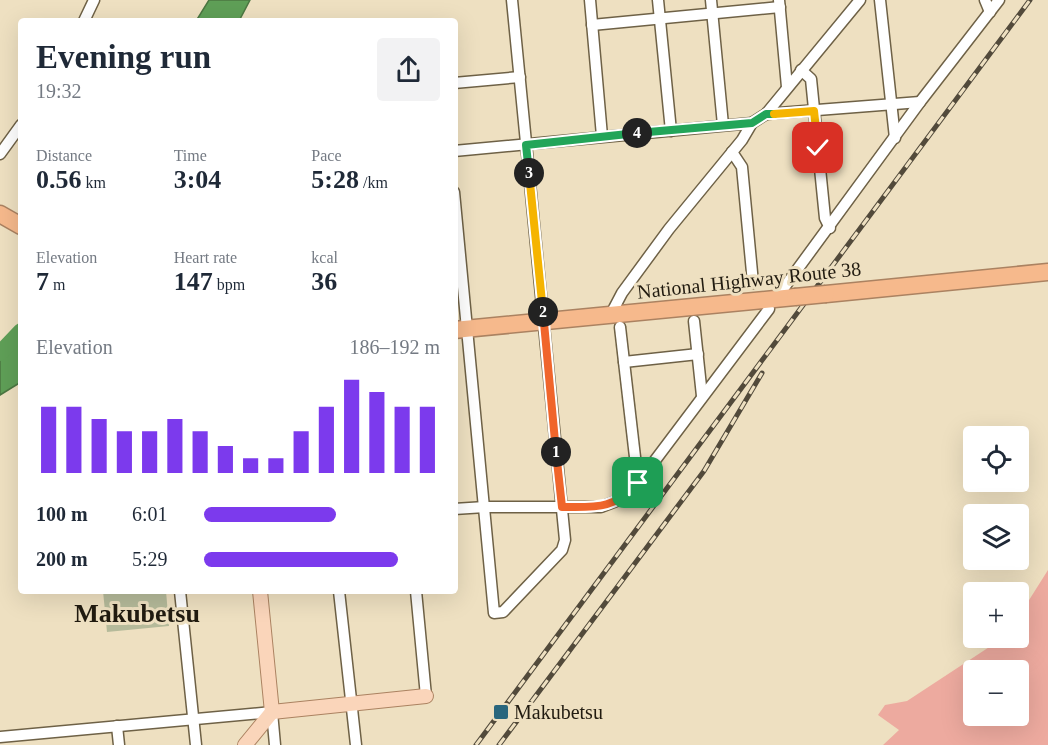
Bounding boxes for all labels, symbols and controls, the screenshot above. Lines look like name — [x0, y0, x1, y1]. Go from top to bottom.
button: share — [377, 38, 440, 101]
text: Evening run — [36, 39, 211, 75]
text: 19:32 — [36, 80, 82, 102]
pin: 4 — [622, 118, 652, 148]
pin — [792, 122, 843, 173]
text: 4 — [633, 124, 641, 141]
icon: check — [801, 131, 834, 164]
text: Distance — [36, 147, 92, 164]
text: Time — [174, 147, 207, 164]
text: Pace — [311, 147, 342, 164]
pin: 3 — [514, 158, 544, 188]
text: 3 — [525, 164, 533, 181]
text: 0.56 — [36, 165, 82, 194]
text: 3:04 — [174, 165, 221, 194]
text: 5:28 — [311, 165, 359, 194]
text: km — [82, 174, 106, 191]
text: /km — [359, 174, 388, 191]
text: Elevation — [36, 249, 97, 266]
text: Heart rate — [174, 249, 237, 266]
text: kcal — [311, 249, 338, 266]
street label: National Highway Route 38 — [636, 257, 862, 304]
text: 7 — [36, 267, 49, 296]
text: 147 — [174, 267, 213, 296]
text: 36 — [311, 267, 337, 296]
text: m — [49, 276, 65, 293]
text: bpm — [213, 276, 245, 293]
pin: 2 — [528, 297, 558, 327]
text: 2 — [539, 303, 547, 320]
text: Elevation — [36, 336, 113, 358]
text: 186–192 m — [349, 336, 440, 358]
map controls — [963, 426, 1029, 726]
button: locate — [963, 426, 1029, 492]
pin: 1 — [541, 437, 571, 467]
text: 1 — [552, 443, 560, 460]
pin — [612, 457, 663, 508]
icon: arrive — [621, 466, 654, 499]
text: 100 m — [36, 503, 88, 525]
text: 6:01 — [132, 503, 168, 525]
button: layers — [963, 504, 1029, 570]
text: 200 m — [36, 548, 88, 570]
text: 5:29 — [132, 548, 168, 570]
button: + — [963, 582, 1029, 648]
district label: Makubetsu — [74, 599, 200, 628]
button: − — [963, 660, 1029, 726]
place label: Makubetsu — [514, 701, 603, 723]
marker: Makubetsu — [492, 703, 510, 721]

